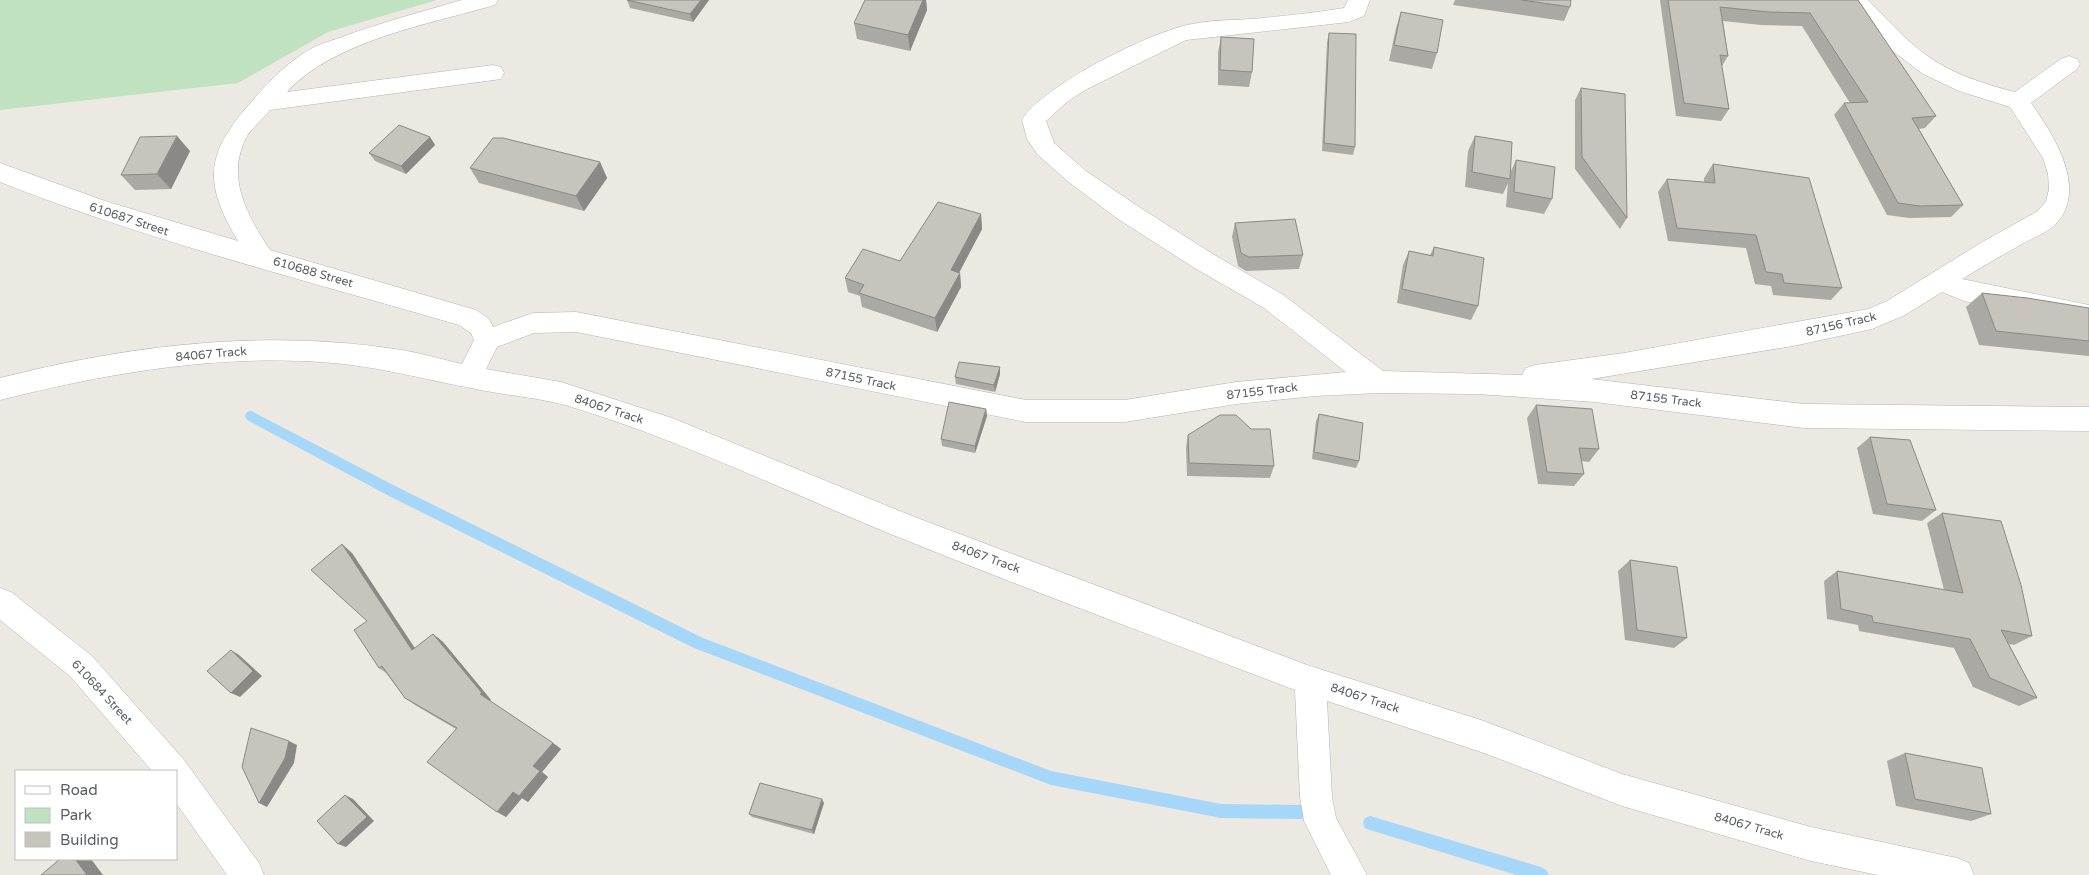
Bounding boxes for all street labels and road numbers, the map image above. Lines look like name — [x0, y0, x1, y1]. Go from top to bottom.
street label: 610687 Street — [88, 200, 171, 239]
street label: 610688 Street — [271, 254, 355, 290]
street label: 87156 Track — [1805, 309, 1878, 339]
street label: 84067 Track — [175, 344, 248, 364]
street label: 87155 Track — [824, 365, 898, 393]
street label: 87155 Track — [1226, 380, 1299, 402]
street label: 87155 Track — [1630, 388, 1703, 410]
street label: 84067 Track — [573, 391, 646, 427]
street label: 84067 Track — [950, 538, 1022, 576]
street label: 610684 Street — [69, 657, 136, 727]
street label: 84067 Track — [1329, 680, 1402, 716]
street label: 84067 Track — [1713, 809, 1786, 843]

